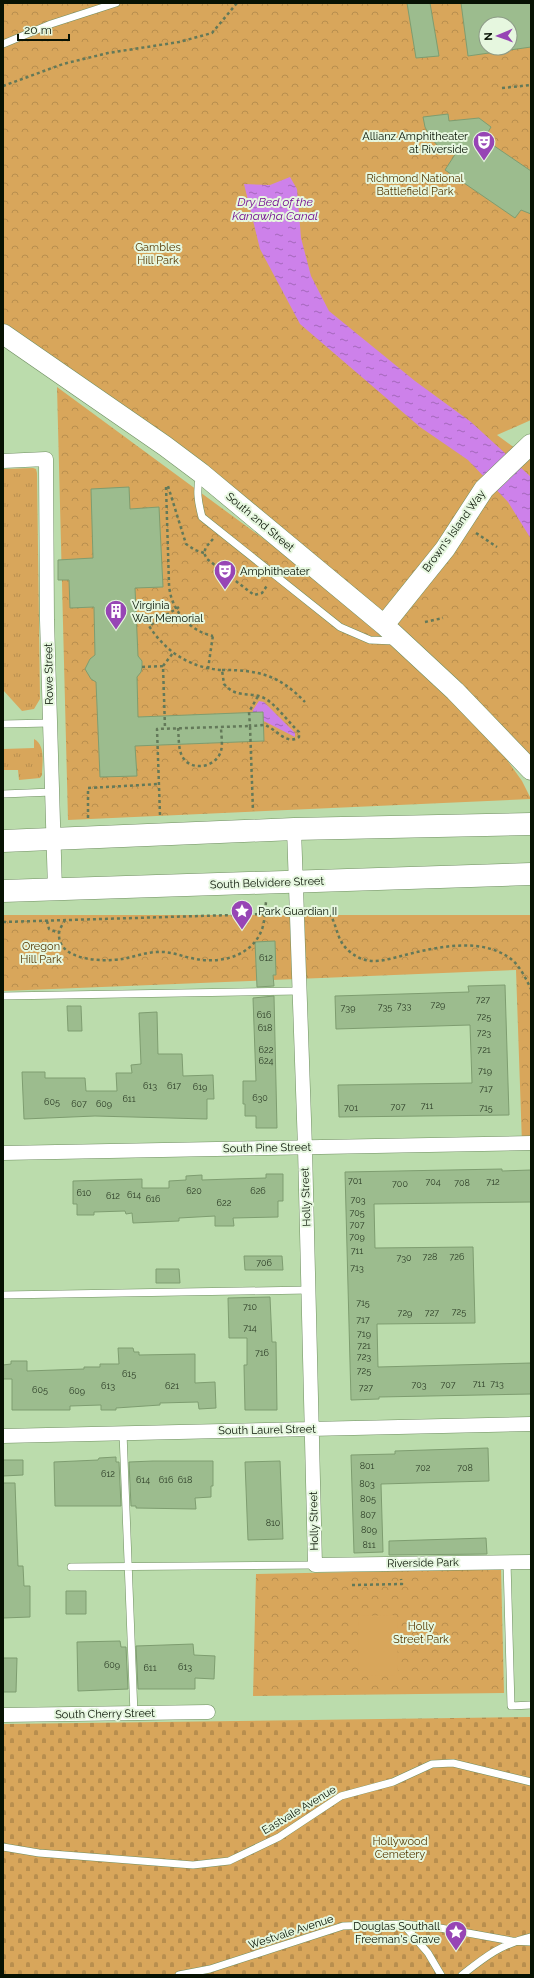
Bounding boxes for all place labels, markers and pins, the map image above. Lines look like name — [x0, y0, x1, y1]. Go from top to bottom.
theatre icon: Allianz Amphitheater at Riverside — [471, 129, 497, 162]
place label: Allianz Amphitheater at Riverside — [362, 130, 469, 156]
theatre icon: Amphitheater — [212, 558, 238, 591]
place label: Amphitheater — [240, 565, 310, 578]
building icon: Virginia War Memorial — [103, 598, 129, 631]
place label: Virginia War Memorial — [132, 599, 203, 625]
place icon: Park Guardian II — [229, 898, 255, 931]
place label: Park Guardian II — [258, 905, 337, 918]
place icon: Douglas Southall Freeman's Grave — [443, 1919, 469, 1952]
place label: Douglas Southall Freeman's Grave — [353, 1920, 441, 1946]

